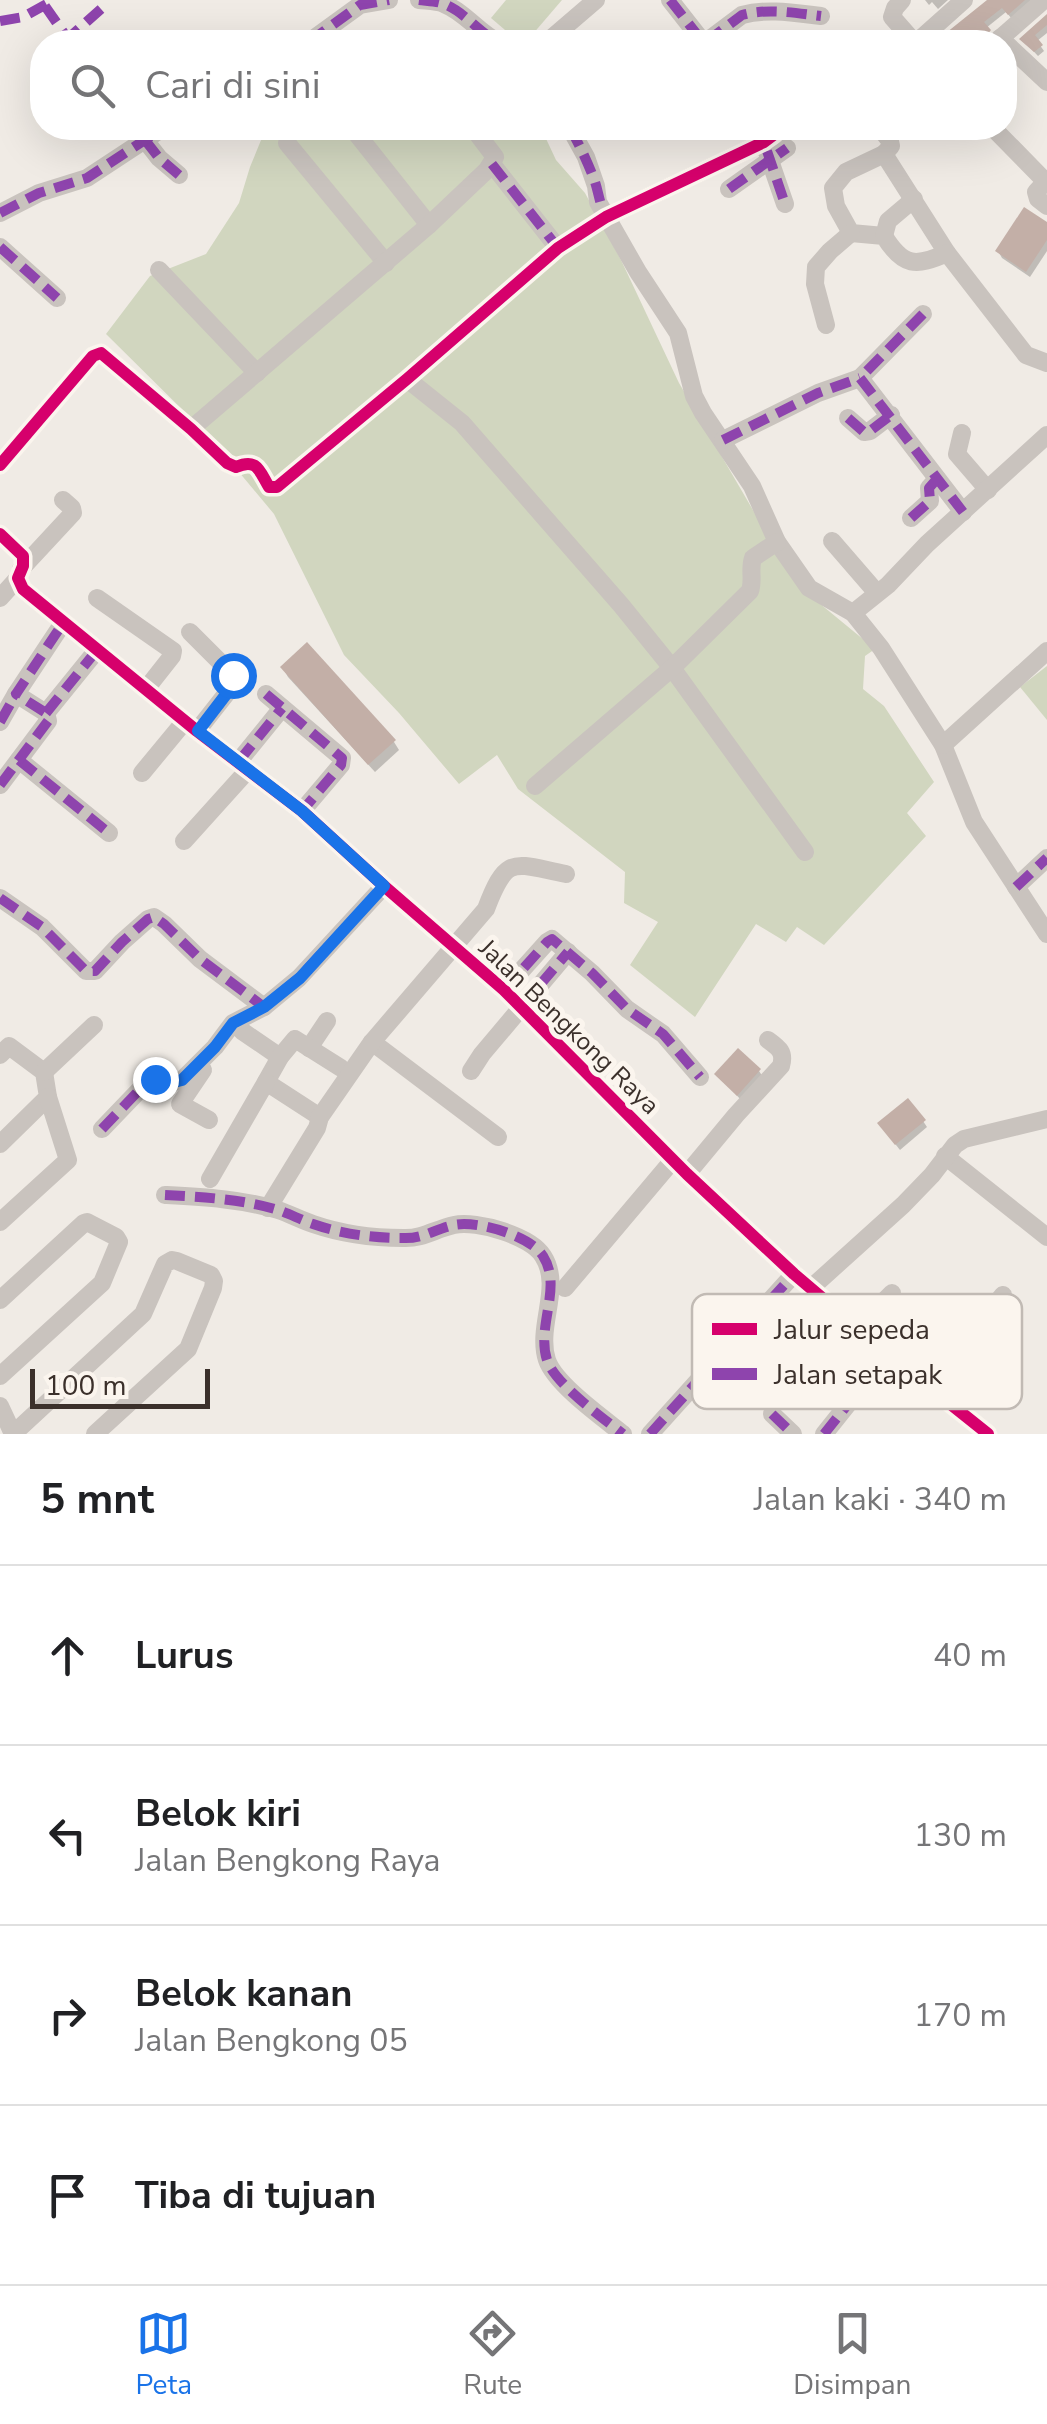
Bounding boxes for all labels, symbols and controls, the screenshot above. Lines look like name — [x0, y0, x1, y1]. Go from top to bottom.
search box — [30, 30, 1017, 140]
icon: search — [65, 58, 120, 113]
text: Cari di sini — [145, 60, 321, 111]
route start — [211, 653, 257, 699]
street label: Jalan Bengkong Raya — [471, 931, 667, 1122]
route end — [133, 1057, 179, 1103]
legend — [692, 1294, 1022, 1409]
text: Jalur sepeda — [773, 1311, 930, 1349]
text: Jalan setapak — [773, 1356, 943, 1394]
scale bar — [30, 1364, 210, 1408]
text: 100 m — [45, 1367, 127, 1405]
text: 5 mnt — [40, 1471, 154, 1528]
text: Jalan kaki · 340 m — [754, 1478, 1007, 1521]
icon: ahead — [40, 1628, 95, 1683]
text: Lurus — [135, 1630, 233, 1681]
text: 40 m — [933, 1634, 1007, 1677]
text: Belok kiri — [135, 1788, 301, 1839]
icon: left — [40, 1808, 95, 1863]
text: 130 m — [914, 1814, 1007, 1857]
text: Jalan Bengkong Raya — [135, 1839, 441, 1882]
text: Belok kanan — [135, 1968, 352, 2019]
icon: right — [40, 1988, 95, 2043]
text: 170 m — [914, 1994, 1007, 2037]
text: Jalan Bengkong 05 — [135, 2019, 408, 2062]
icon: arrive — [40, 2168, 95, 2223]
text: Tiba di tujuan — [135, 2170, 376, 2221]
tab: Peta — [136, 2306, 192, 2404]
tab: Rute — [463, 2306, 522, 2404]
tab: Disimpan — [793, 2306, 911, 2404]

